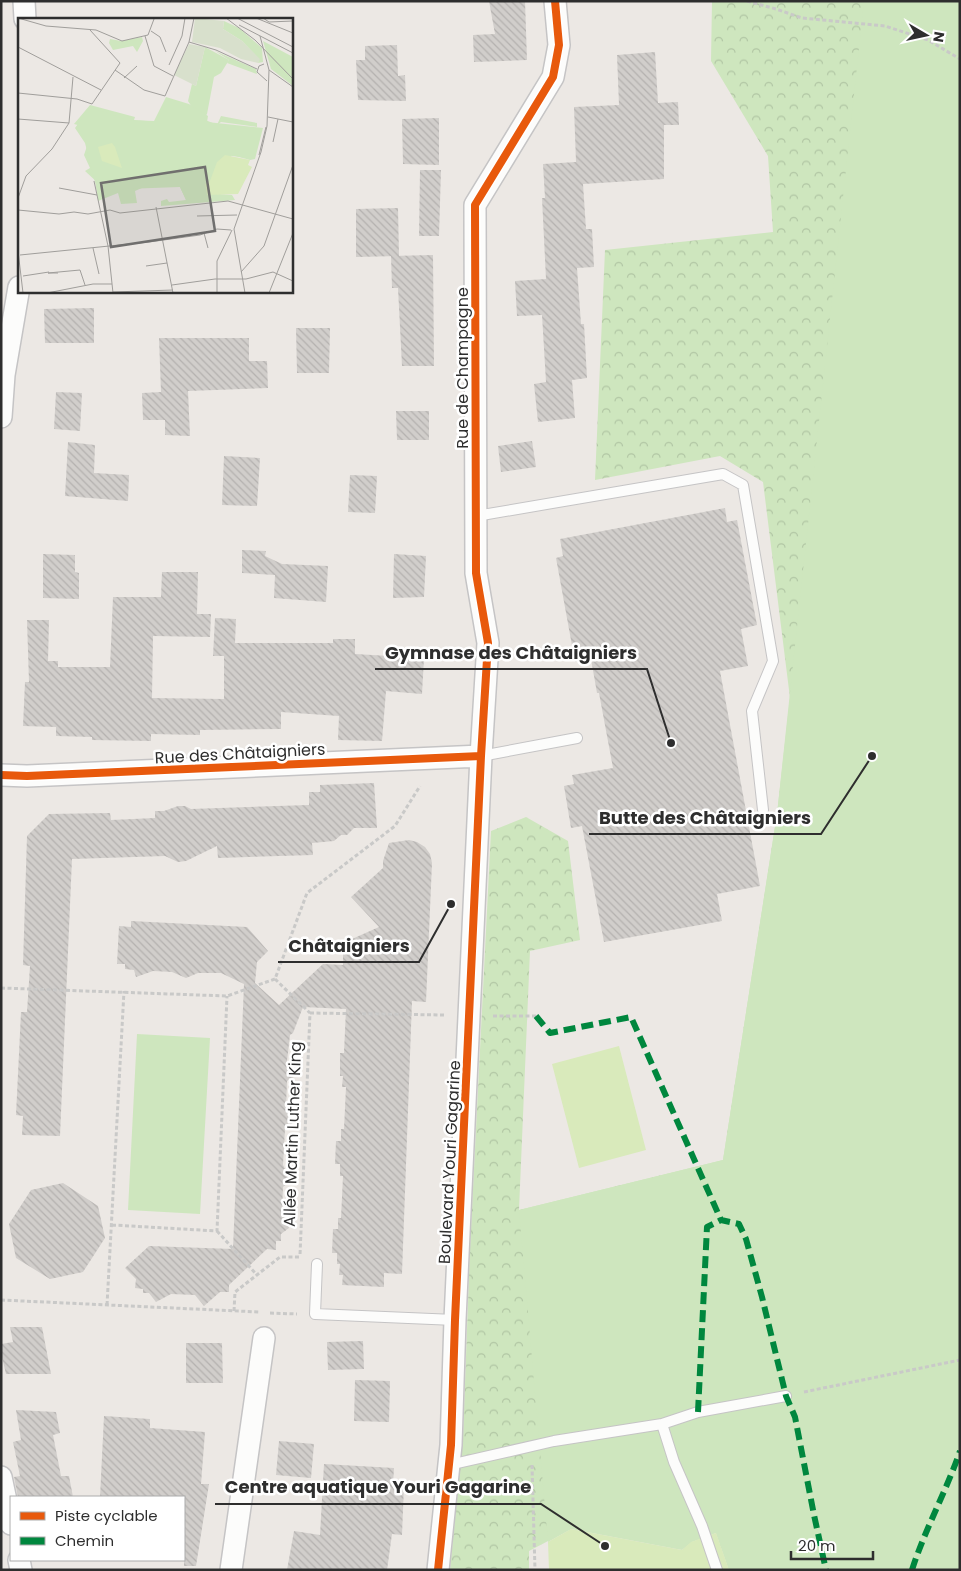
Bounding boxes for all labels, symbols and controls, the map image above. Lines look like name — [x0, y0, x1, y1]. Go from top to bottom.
north arrow — [901, 10, 951, 60]
inset map — [18, 18, 292, 292]
text: N — [928, 30, 950, 44]
street label: Rue de Champagne — [451, 287, 474, 449]
callout: Gymnase des Châtaigniers — [375, 636, 647, 669]
text: Gymnase des Châtaigniers — [385, 640, 637, 665]
street label: Rue des Châtaigniers — [154, 738, 326, 769]
callout: Butte des Châtaigniers — [589, 801, 821, 834]
text: Butte des Châtaigniers — [599, 805, 811, 830]
callout: Châtaigniers — [278, 929, 419, 962]
text: Châtaigniers — [288, 933, 410, 958]
street label: Allée Martin Luther King — [278, 1041, 307, 1227]
street label: Boulevard Youri Gagarine — [433, 1060, 466, 1264]
callout: Centre aquatique Youri Gagarine — [215, 1471, 541, 1504]
text: Centre aquatique Youri Gagarine — [225, 1474, 531, 1499]
legend — [10, 1496, 185, 1561]
text: Piste cyclable — [55, 1505, 158, 1526]
scale bar — [791, 1528, 874, 1560]
text: Chemin — [55, 1530, 114, 1551]
text: 20 m — [798, 1535, 836, 1556]

